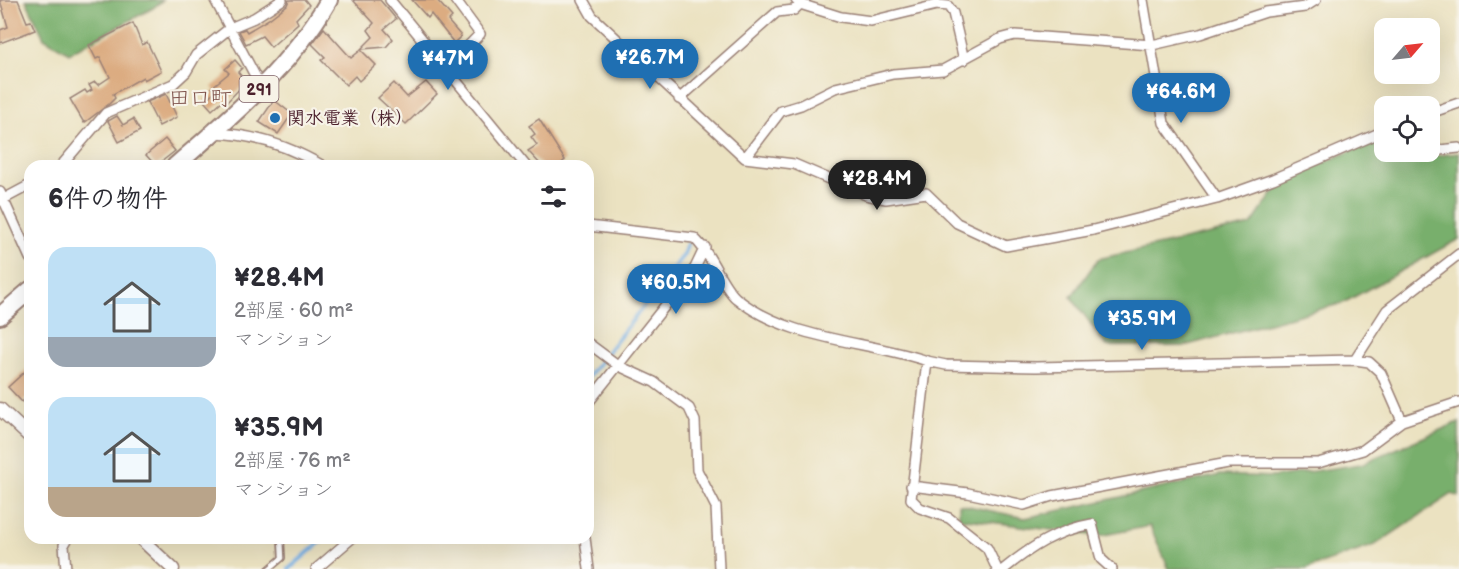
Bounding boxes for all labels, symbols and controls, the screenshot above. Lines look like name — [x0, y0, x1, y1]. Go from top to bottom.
north arrow — [1374, 18, 1440, 84]
map controls — [1374, 18, 1440, 162]
pin: ¥26.7M — [601, 39, 699, 90]
pin: ¥47M — [412, 40, 484, 91]
text: ¥26.7M — [615, 46, 685, 70]
text: ¥47M — [422, 47, 474, 71]
pin: ¥64.6M — [1132, 73, 1230, 124]
road number: 291 — [240, 76, 278, 102]
text: ¥64.6M — [1146, 80, 1216, 104]
district label: 田口町 — [169, 86, 232, 111]
button: locate — [1374, 96, 1440, 162]
place label: 関水電業（株） — [287, 108, 413, 129]
marker: 関水電業（株） — [268, 111, 282, 125]
pin: ¥28.4M — [828, 160, 926, 211]
text: ¥28.4M — [842, 167, 912, 191]
icon: filters — [537, 180, 570, 213]
text: 6件の物件 — [48, 184, 168, 215]
text: ¥28.4M — [234, 263, 325, 294]
pin: ¥60.5M — [627, 264, 725, 315]
icon: home — [96, 271, 168, 343]
text: ¥60.5M — [641, 271, 711, 295]
text: 2部屋 · 60 m² — [234, 299, 353, 323]
pin: ¥35.9M — [1093, 300, 1191, 351]
text: ¥35.9M — [1108, 307, 1176, 331]
text: マンション — [234, 328, 333, 352]
text: ¥35.9M — [234, 413, 324, 444]
icon: home — [96, 421, 168, 493]
text: 2部屋 · 76 m² — [234, 449, 351, 473]
text: マンション — [234, 478, 333, 502]

